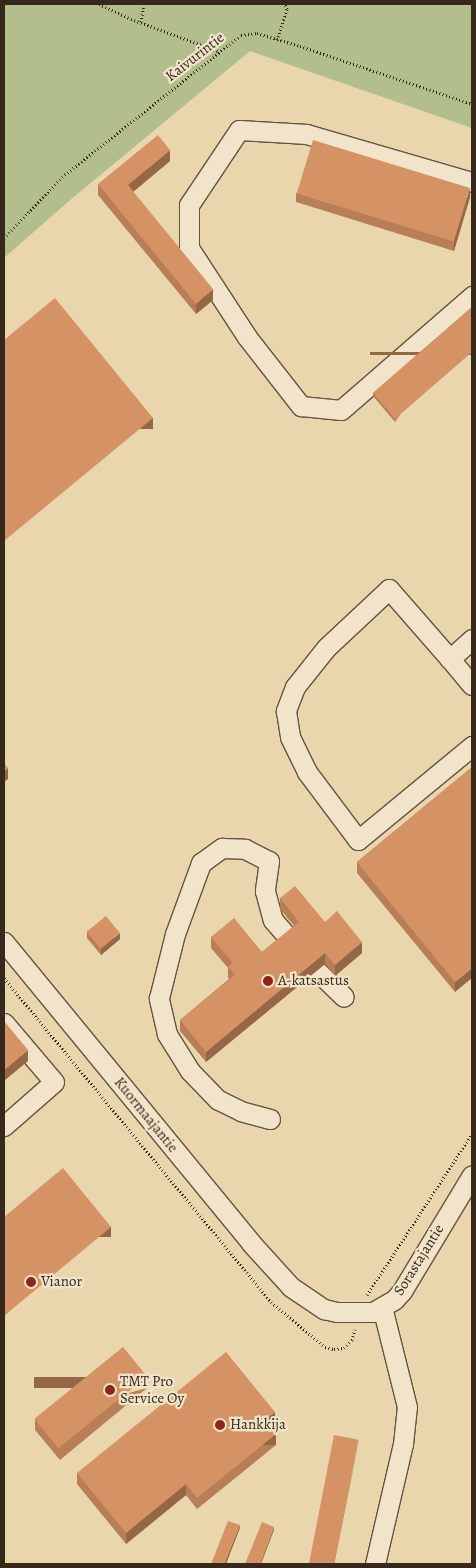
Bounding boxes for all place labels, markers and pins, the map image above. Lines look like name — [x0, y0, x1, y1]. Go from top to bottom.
place label: A-katsastus — [278, 972, 349, 990]
marker: A-katsastus — [262, 975, 274, 987]
place label: Vianor — [41, 1273, 82, 1291]
marker: Vianor — [25, 1276, 37, 1288]
place label: TMT Pro Service Oy — [120, 1372, 184, 1407]
marker: TMT Pro Service Oy — [104, 1384, 116, 1396]
place label: Hankkija — [230, 1416, 286, 1434]
marker: Hankkija — [214, 1419, 226, 1431]

